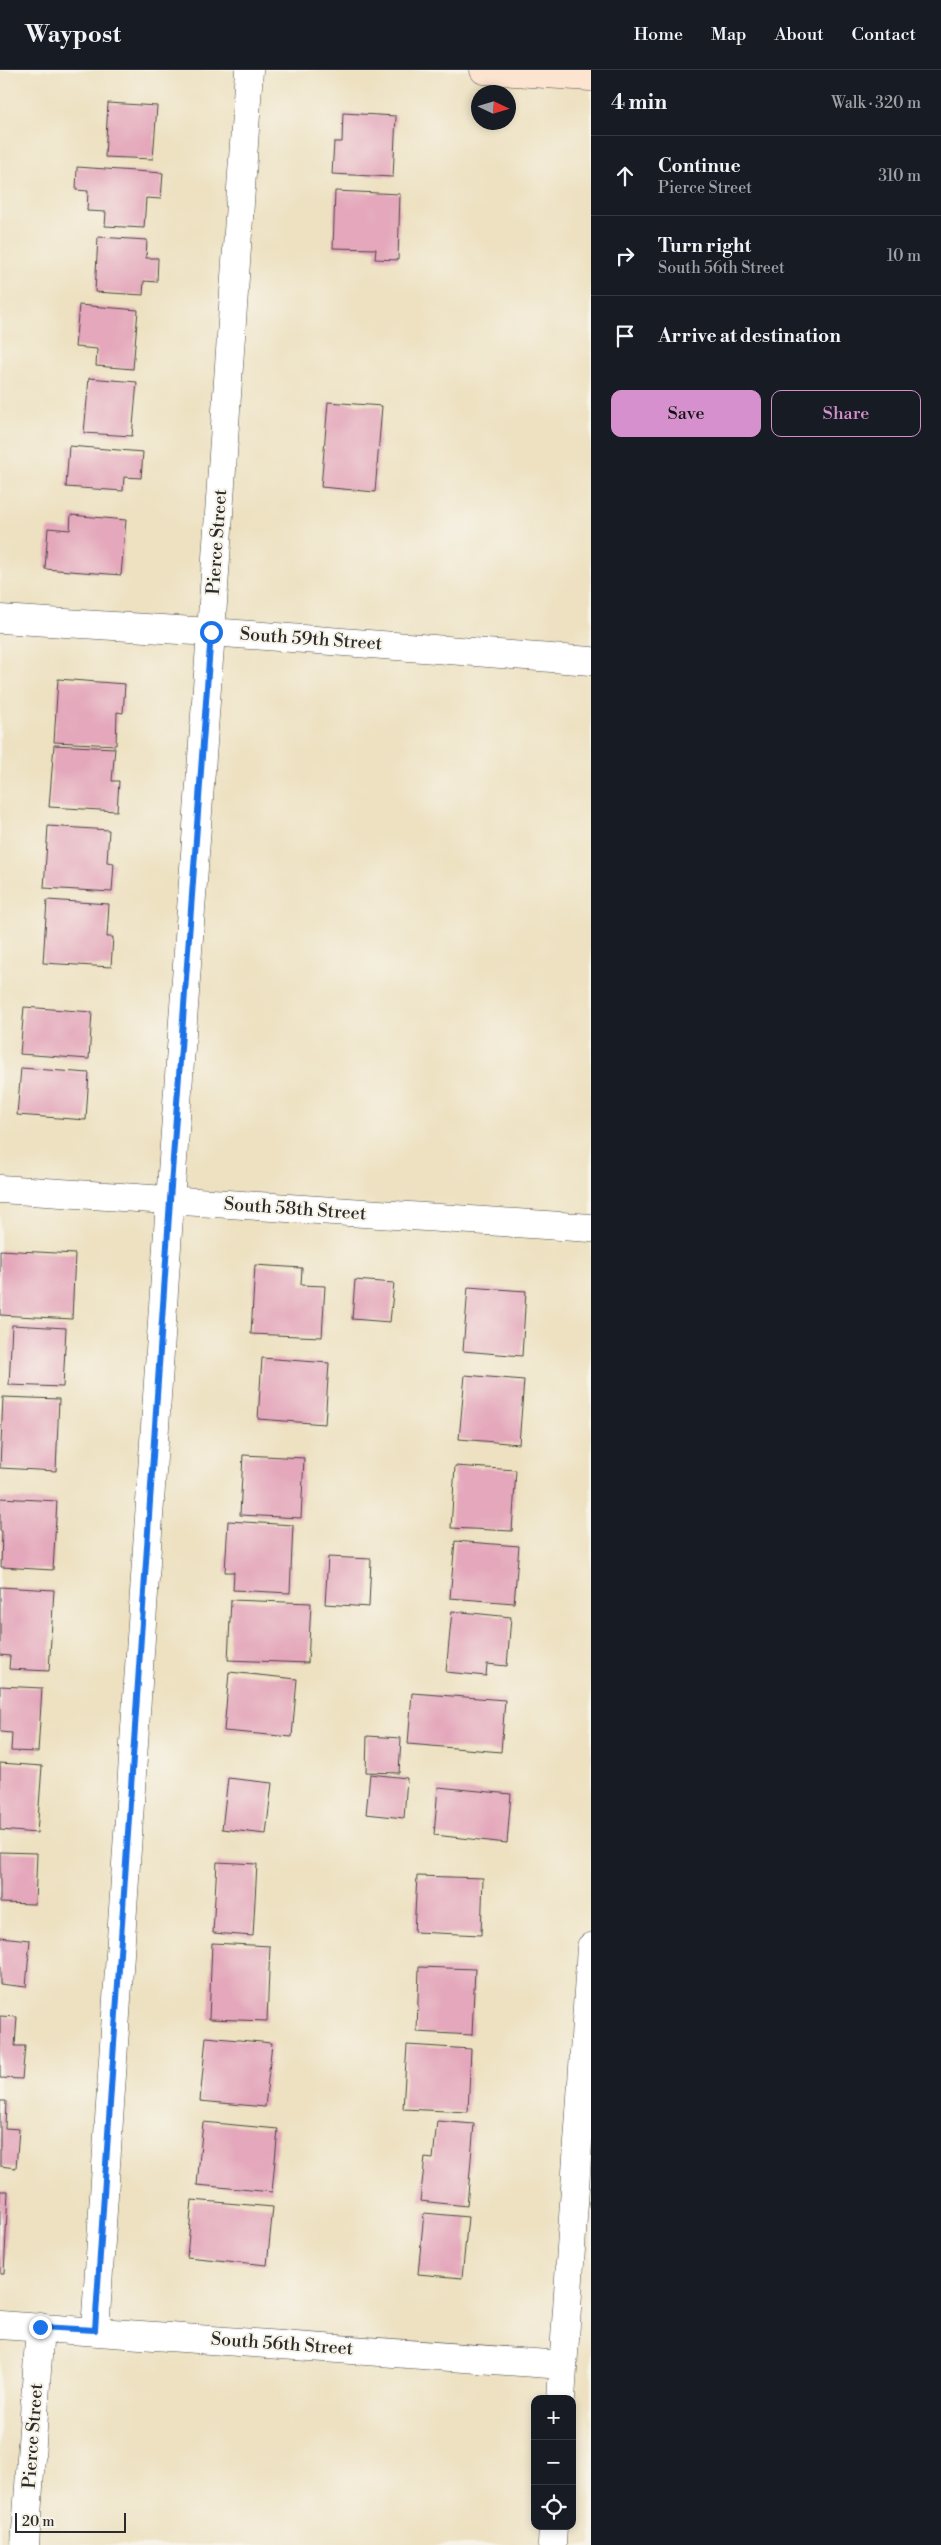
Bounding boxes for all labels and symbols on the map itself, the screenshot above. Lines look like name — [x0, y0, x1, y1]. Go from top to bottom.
north arrow — [471, 85, 516, 130]
street label: Pierce Street — [202, 488, 232, 596]
route start — [200, 621, 223, 644]
street label: South 59th Street — [239, 623, 383, 655]
street label: South 58th Street — [223, 1193, 368, 1225]
route end — [29, 2316, 52, 2339]
street label: South 56th Street — [210, 2328, 354, 2360]
street label: Pierce Street — [18, 2382, 48, 2490]
scale bar — [15, 2510, 126, 2533]

